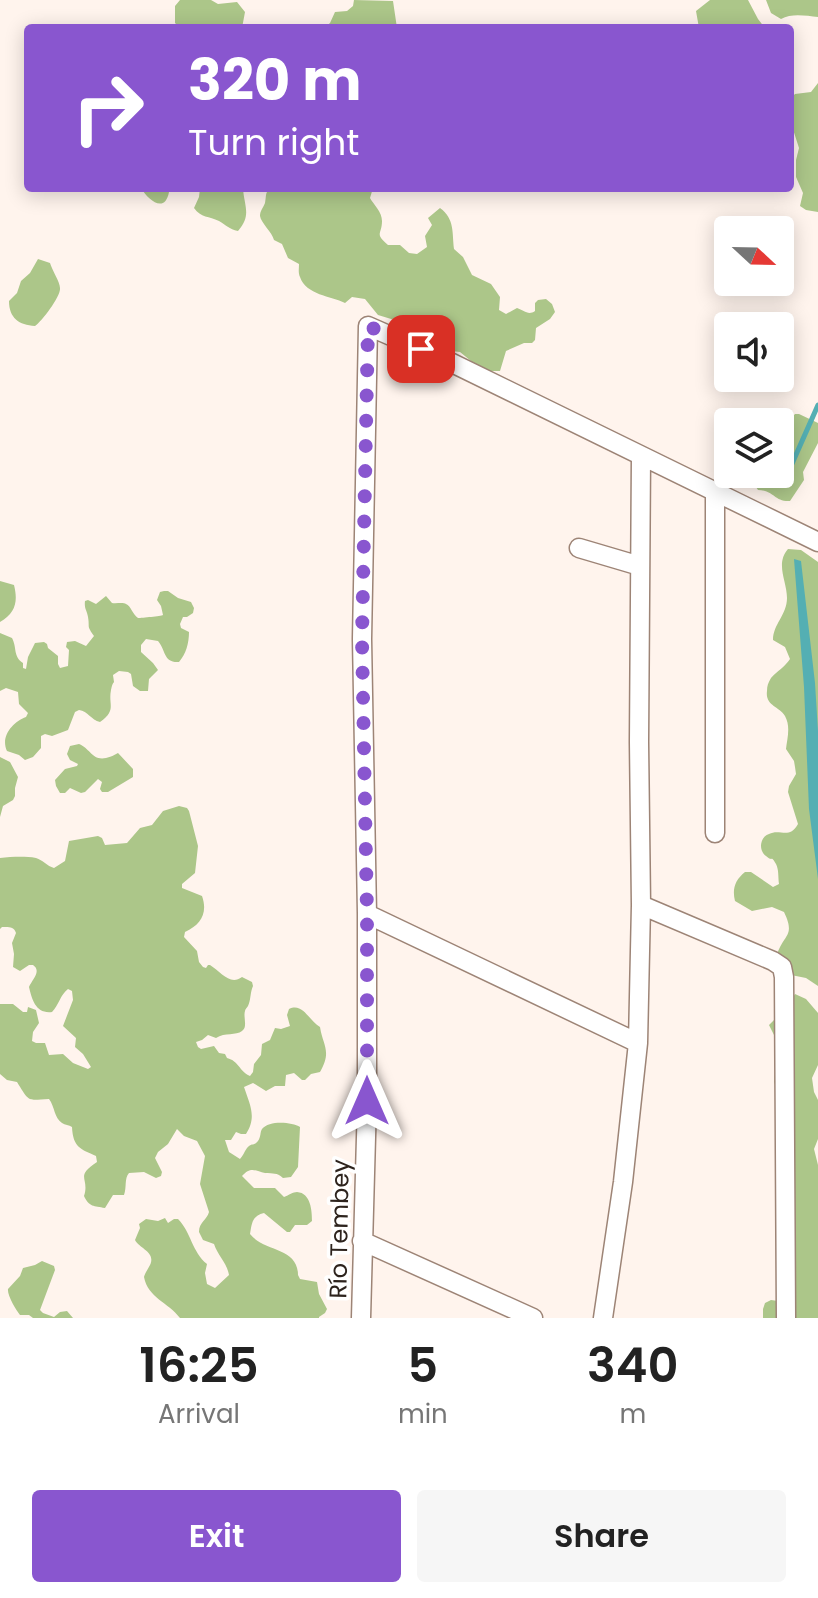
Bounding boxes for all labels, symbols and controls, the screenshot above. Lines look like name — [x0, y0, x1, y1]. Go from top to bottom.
text: 320 m — [188, 41, 362, 120]
icon: right — [56, 56, 160, 160]
text: Turn right — [188, 117, 359, 168]
north arrow — [714, 216, 794, 296]
map controls — [714, 216, 794, 488]
button: sound — [714, 312, 794, 392]
pin — [387, 315, 455, 383]
icon: arrive — [399, 327, 443, 371]
button: layers — [714, 408, 794, 488]
position arrow — [325, 1059, 409, 1143]
street label: Río Tembey — [321, 1159, 357, 1299]
text: 16:25 — [139, 1332, 259, 1399]
text: 5 — [407, 1332, 438, 1399]
text: 340 — [587, 1332, 679, 1399]
text: Arrival — [158, 1396, 240, 1432]
text: min — [398, 1396, 448, 1432]
text: m — [619, 1396, 646, 1432]
button: Exit — [32, 1490, 401, 1582]
button: Share — [417, 1490, 786, 1582]

